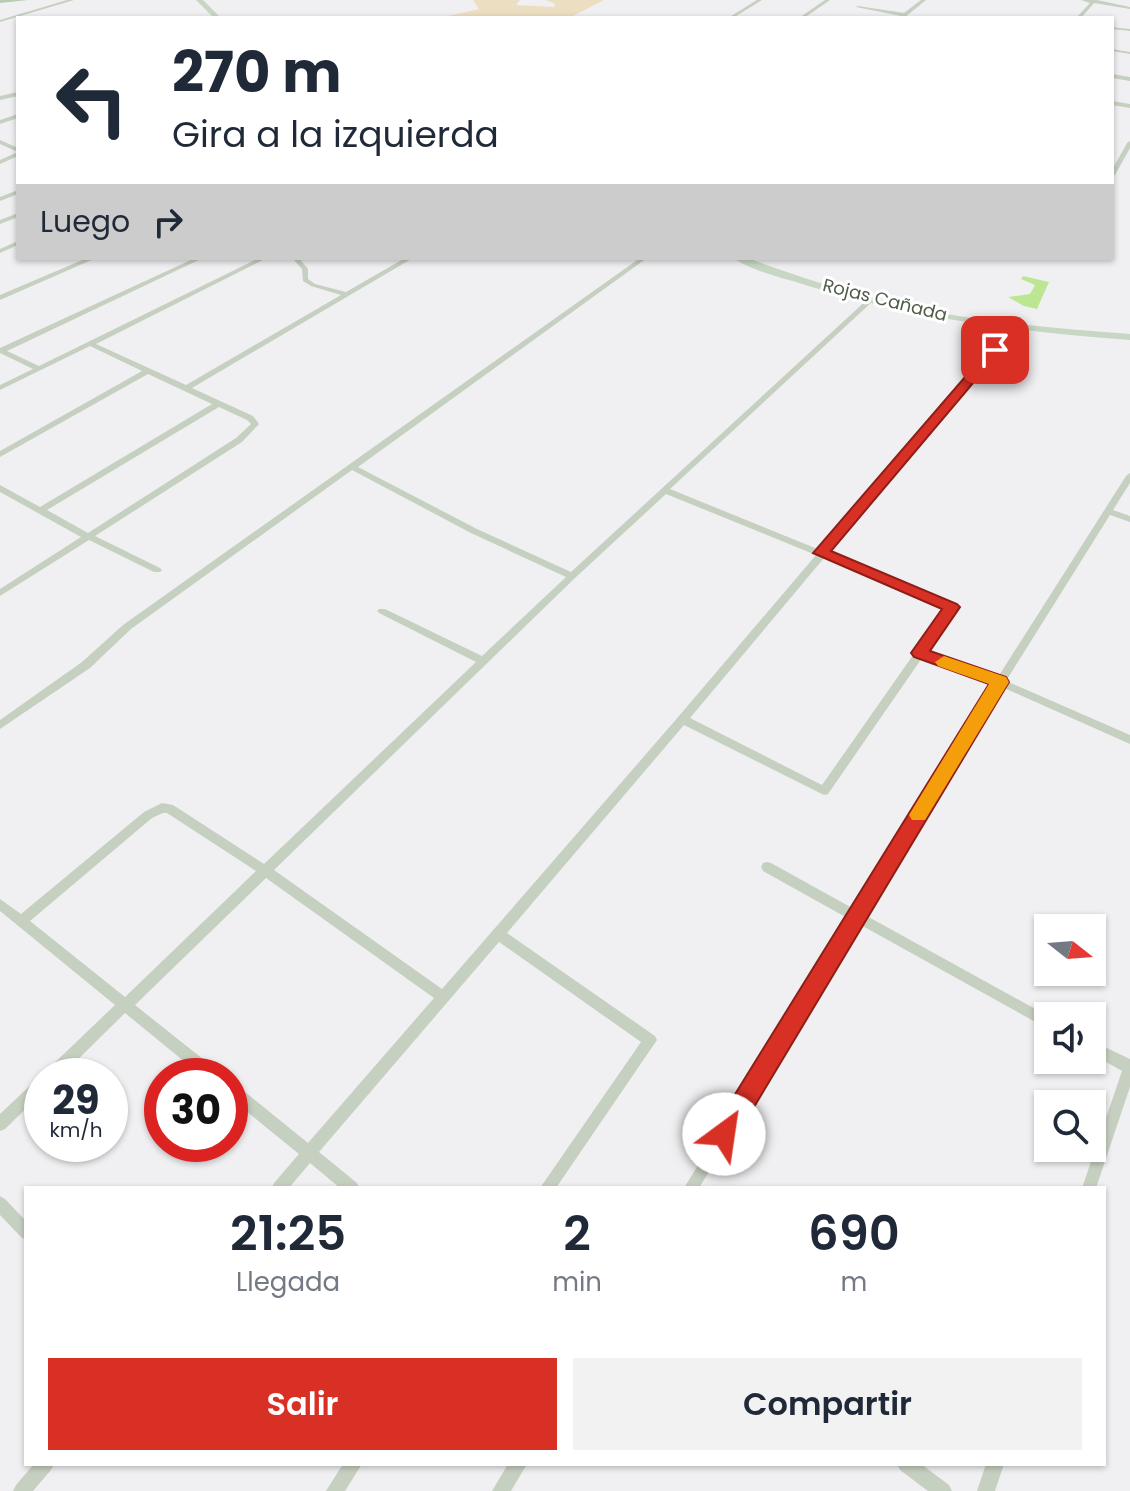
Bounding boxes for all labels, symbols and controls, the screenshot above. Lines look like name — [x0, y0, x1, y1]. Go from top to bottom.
text: 270 m — [172, 33, 342, 112]
icon: left — [40, 48, 144, 152]
text: Gira a la izquierda — [172, 109, 499, 160]
text: Luego — [40, 200, 130, 243]
icon: right — [146, 200, 190, 244]
street label: Rojas Cañada — [820, 272, 950, 327]
pin — [961, 316, 1029, 384]
icon: arrive — [973, 328, 1017, 372]
north arrow — [1034, 914, 1106, 986]
map controls — [1034, 914, 1106, 1162]
button: sound — [1034, 1002, 1106, 1074]
speed limit sign: 30 — [144, 1058, 248, 1162]
text: 29 — [52, 1072, 100, 1128]
button: search — [1034, 1090, 1106, 1162]
position arrow — [682, 1092, 766, 1176]
text: km/h — [49, 1116, 103, 1144]
text: 21:25 — [230, 1200, 346, 1267]
text: 2 — [563, 1200, 591, 1267]
text: 690 — [808, 1200, 900, 1267]
text: Llegada — [236, 1264, 340, 1300]
text: min — [552, 1264, 602, 1300]
text: m — [841, 1264, 867, 1300]
button: Salir — [48, 1358, 557, 1450]
button: Compartir — [573, 1358, 1082, 1450]

